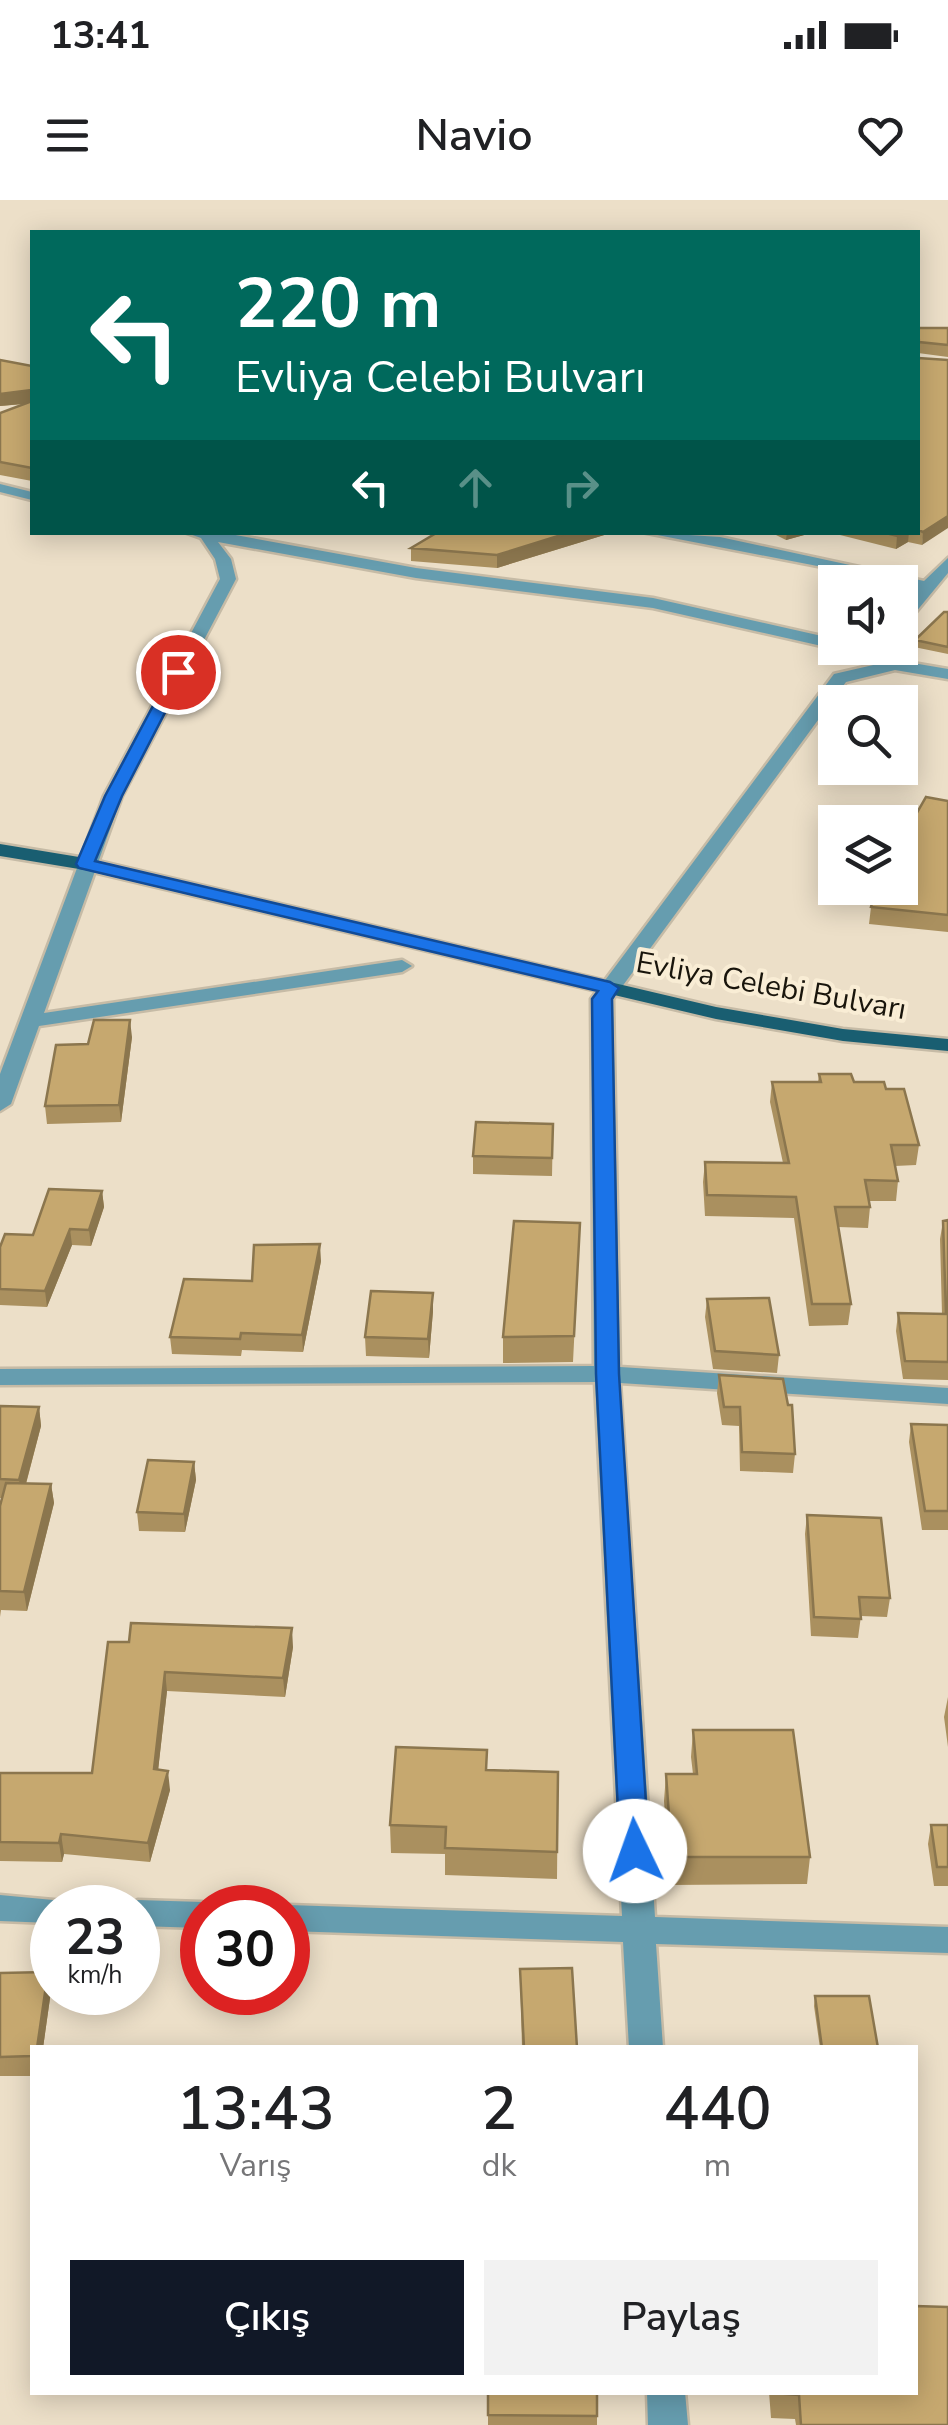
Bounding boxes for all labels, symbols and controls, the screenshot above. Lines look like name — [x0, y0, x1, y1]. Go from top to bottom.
text: 13:41 — [50, 10, 151, 61]
text: Navio — [415, 105, 533, 166]
icon: menu — [40, 108, 95, 163]
icon: heart — [853, 108, 908, 163]
text: 220 m — [235, 256, 441, 352]
icon: left — [70, 270, 200, 400]
text: Evliya Celebi Bulvarı — [235, 347, 645, 408]
icon: left — [343, 460, 398, 515]
icon: ahead — [448, 460, 503, 515]
icon: right — [553, 460, 608, 515]
map controls — [818, 565, 918, 905]
button: sound — [818, 565, 918, 665]
pin — [136, 630, 221, 715]
icon: arrive — [151, 645, 206, 700]
button: search — [818, 685, 918, 785]
button: layers — [818, 805, 918, 905]
street label: Evliya Celebi Bulvarı — [633, 942, 909, 1030]
position arrow — [583, 1799, 687, 1903]
speed limit sign: 30 — [180, 1885, 310, 2015]
text: 23 — [65, 1903, 125, 1972]
text: km/h — [67, 1958, 123, 1992]
text: 13:43 — [176, 2068, 335, 2150]
text: 2 — [481, 2068, 517, 2150]
text: 440 — [664, 2068, 772, 2150]
text: Varış — [220, 2144, 291, 2187]
text: dk — [482, 2144, 516, 2187]
text: m — [704, 2144, 731, 2187]
button: Çıkış — [70, 2260, 464, 2375]
button: Paylaş — [484, 2260, 878, 2375]

